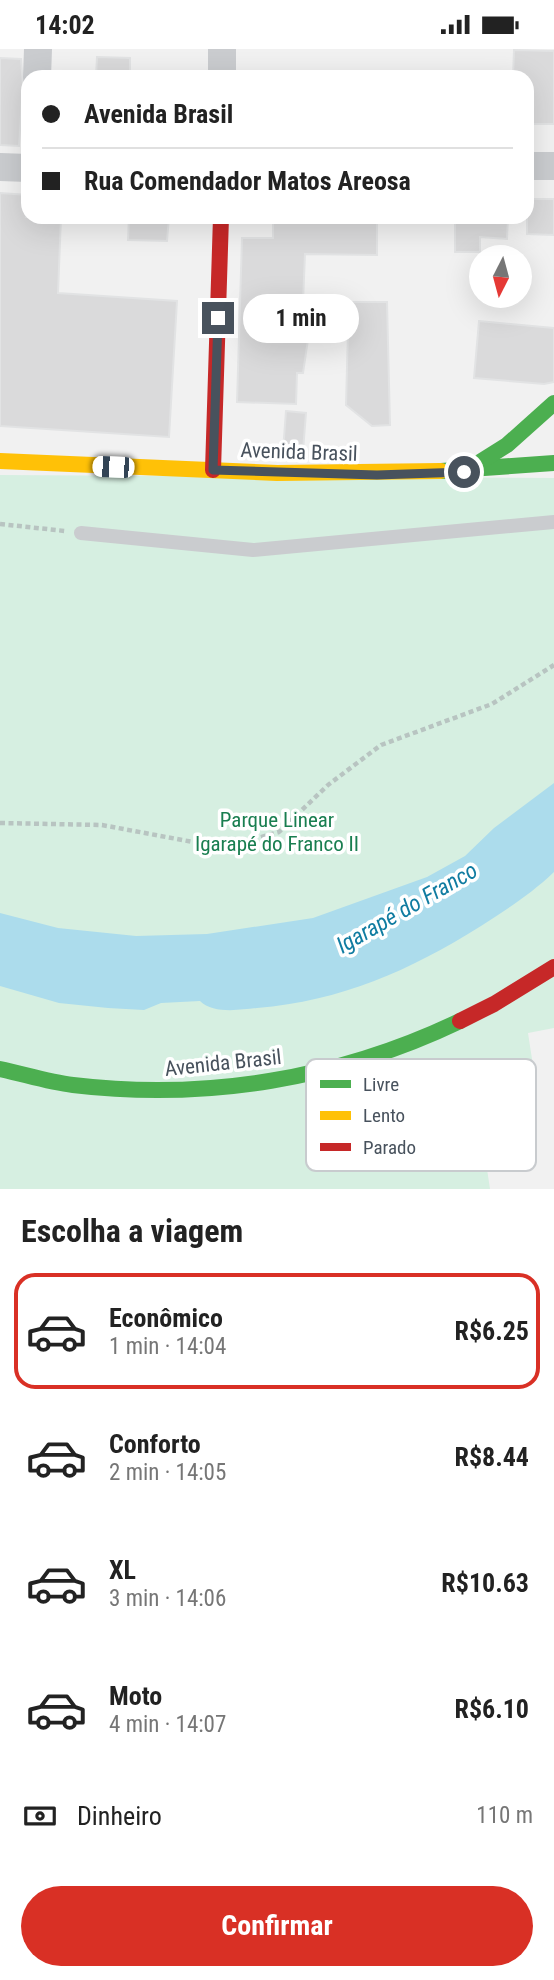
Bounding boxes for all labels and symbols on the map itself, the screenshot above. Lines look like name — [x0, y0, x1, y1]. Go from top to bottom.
north arrow — [469, 245, 532, 308]
callout: 1 min — [242, 293, 358, 343]
route end — [202, 302, 234, 334]
street label: Avenida Brasil — [240, 438, 358, 466]
car — [92, 456, 135, 478]
route start — [448, 456, 480, 488]
park label: Parque Linear Igarapé do Franco II — [195, 808, 359, 856]
water label: Igarapé do Franco — [332, 857, 482, 959]
street label: Avenida Brasil — [163, 1045, 283, 1081]
legend — [306, 1059, 536, 1171]
text: Livre — [363, 1073, 399, 1096]
text: Lento — [363, 1104, 405, 1127]
text: Parado — [363, 1136, 416, 1159]

